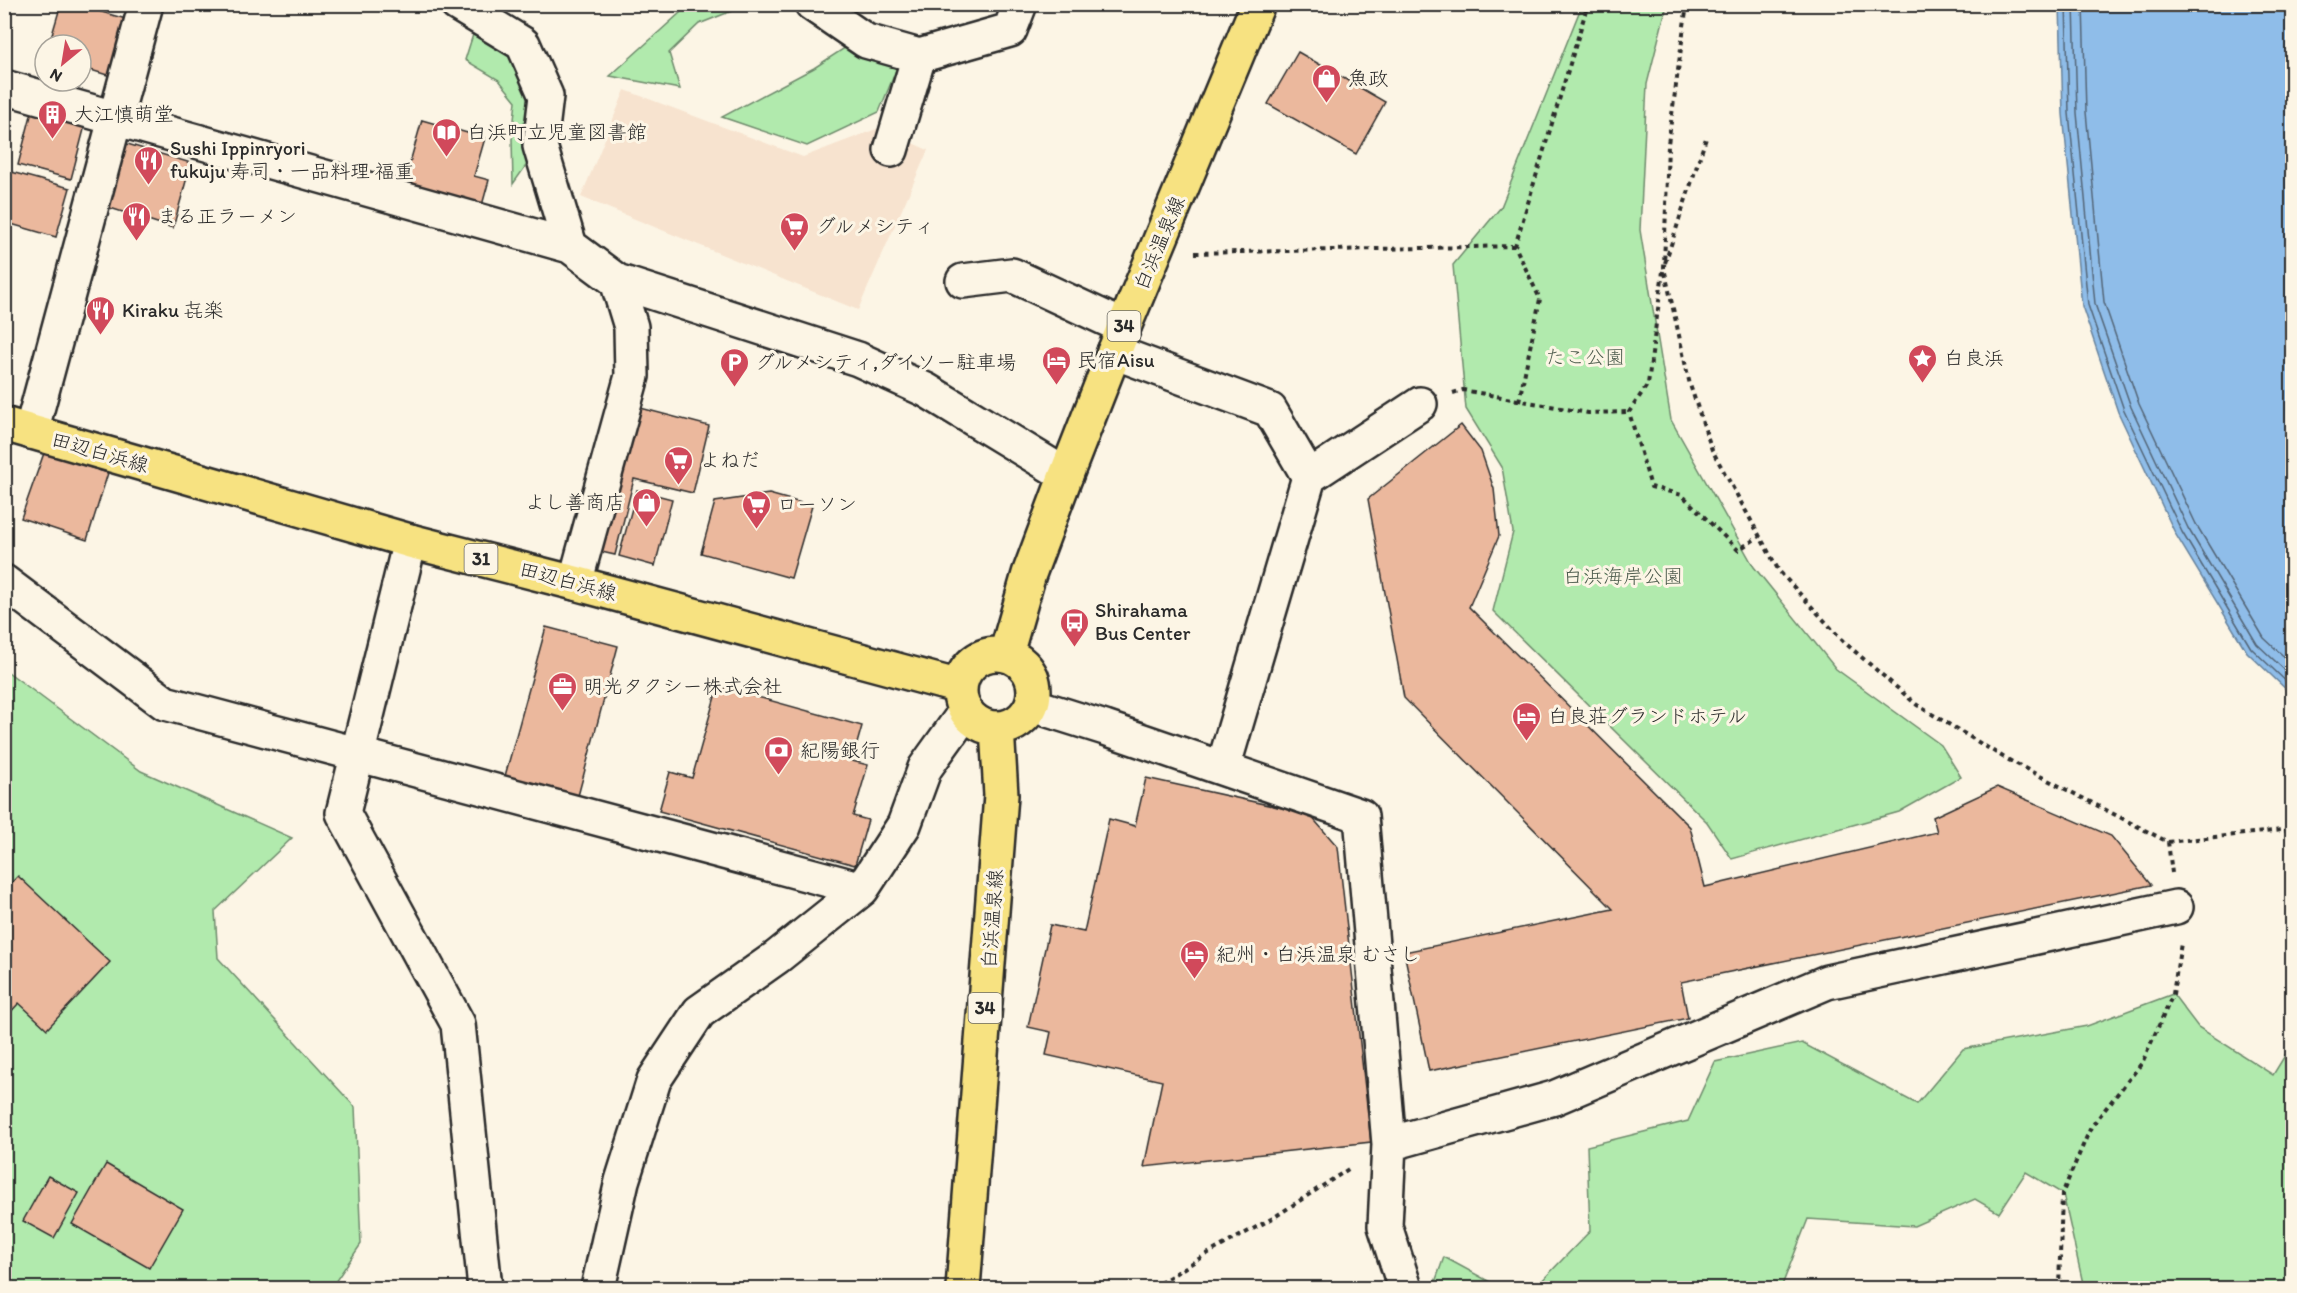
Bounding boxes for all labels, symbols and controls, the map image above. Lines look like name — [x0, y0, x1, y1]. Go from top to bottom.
north arrow — [33, 33, 93, 93]
shop icon: 魚政 — [1311, 62, 1343, 104]
text: N — [46, 65, 65, 86]
place label: 魚政 — [1348, 66, 1388, 90]
building icon: 大江慎萌堂 — [37, 98, 69, 140]
place label: 大江慎萌堂 — [74, 102, 174, 126]
library icon: 白浜町立児童図書館 — [430, 116, 462, 158]
place label: 白浜町立児童図書館 — [467, 120, 647, 144]
place label: Sushi Ippinryori fukuju 寿司・一品料理 福重 — [170, 136, 415, 183]
restaurant icon: Sushi Ippinryori fukuju 寿司・一品料理 福重 — [133, 144, 165, 186]
street label: 白浜温泉線 — [1128, 192, 1190, 294]
restaurant icon: まる正ラーメン — [120, 200, 152, 242]
place label: まる正ラーメン — [157, 204, 297, 228]
supermarket icon: グルメシティ — [779, 210, 811, 252]
place label: グルメシティ — [816, 214, 934, 238]
restaurant icon: Kiraku 㐂楽 — [85, 294, 117, 336]
place label: Kiraku 㐂楽 — [122, 298, 224, 322]
road number: 34 — [1108, 311, 1140, 341]
place icon: 白良浜 — [1907, 342, 1939, 384]
hotel icon: 民宿Aisu — [1040, 344, 1072, 386]
park label: たこ公園 — [1545, 345, 1625, 369]
parking icon: グルメシティ,ダイソー駐車場 — [718, 346, 750, 388]
place label: 白良浜 — [1944, 346, 2004, 370]
place label: 民宿Aisu — [1077, 348, 1155, 372]
place label: グルメシティ,ダイソー駐車場 — [755, 350, 1016, 374]
street label: 田辺白浜線 — [49, 427, 151, 477]
supermarket icon: よねだ — [663, 444, 695, 486]
place label: よねだ — [700, 448, 760, 472]
shop icon: よし善商店 — [630, 486, 662, 528]
supermarket icon: ローソン — [740, 488, 772, 530]
place label: よし善商店 — [525, 490, 625, 514]
place label: ローソン — [777, 492, 857, 516]
road number: 31 — [464, 544, 498, 574]
street label: 田辺白浜線 — [517, 556, 619, 606]
park label: 白浜海岸公園 — [1563, 564, 1683, 588]
place label: Shirahama Bus Center — [1095, 598, 1191, 645]
bus stop icon: Shirahama Bus Center — [1058, 606, 1090, 648]
office icon: 明光タクシー株式会社 — [546, 670, 578, 712]
place label: 明光タクシー株式会社 — [583, 674, 783, 698]
hotel icon: 白良荘グランドホテル — [1511, 700, 1543, 742]
place label: 白良荘グランドホテル — [1548, 704, 1747, 728]
bank icon: 紀陽銀行 — [763, 734, 795, 776]
place label: 紀陽銀行 — [800, 738, 880, 762]
street label: 白浜温泉線 — [977, 868, 1007, 970]
hotel icon: 紀州・白浜温泉 むさし — [1179, 938, 1211, 980]
place label: 紀州・白浜温泉 むさし — [1216, 942, 1421, 966]
road number: 34 — [968, 993, 1002, 1023]

